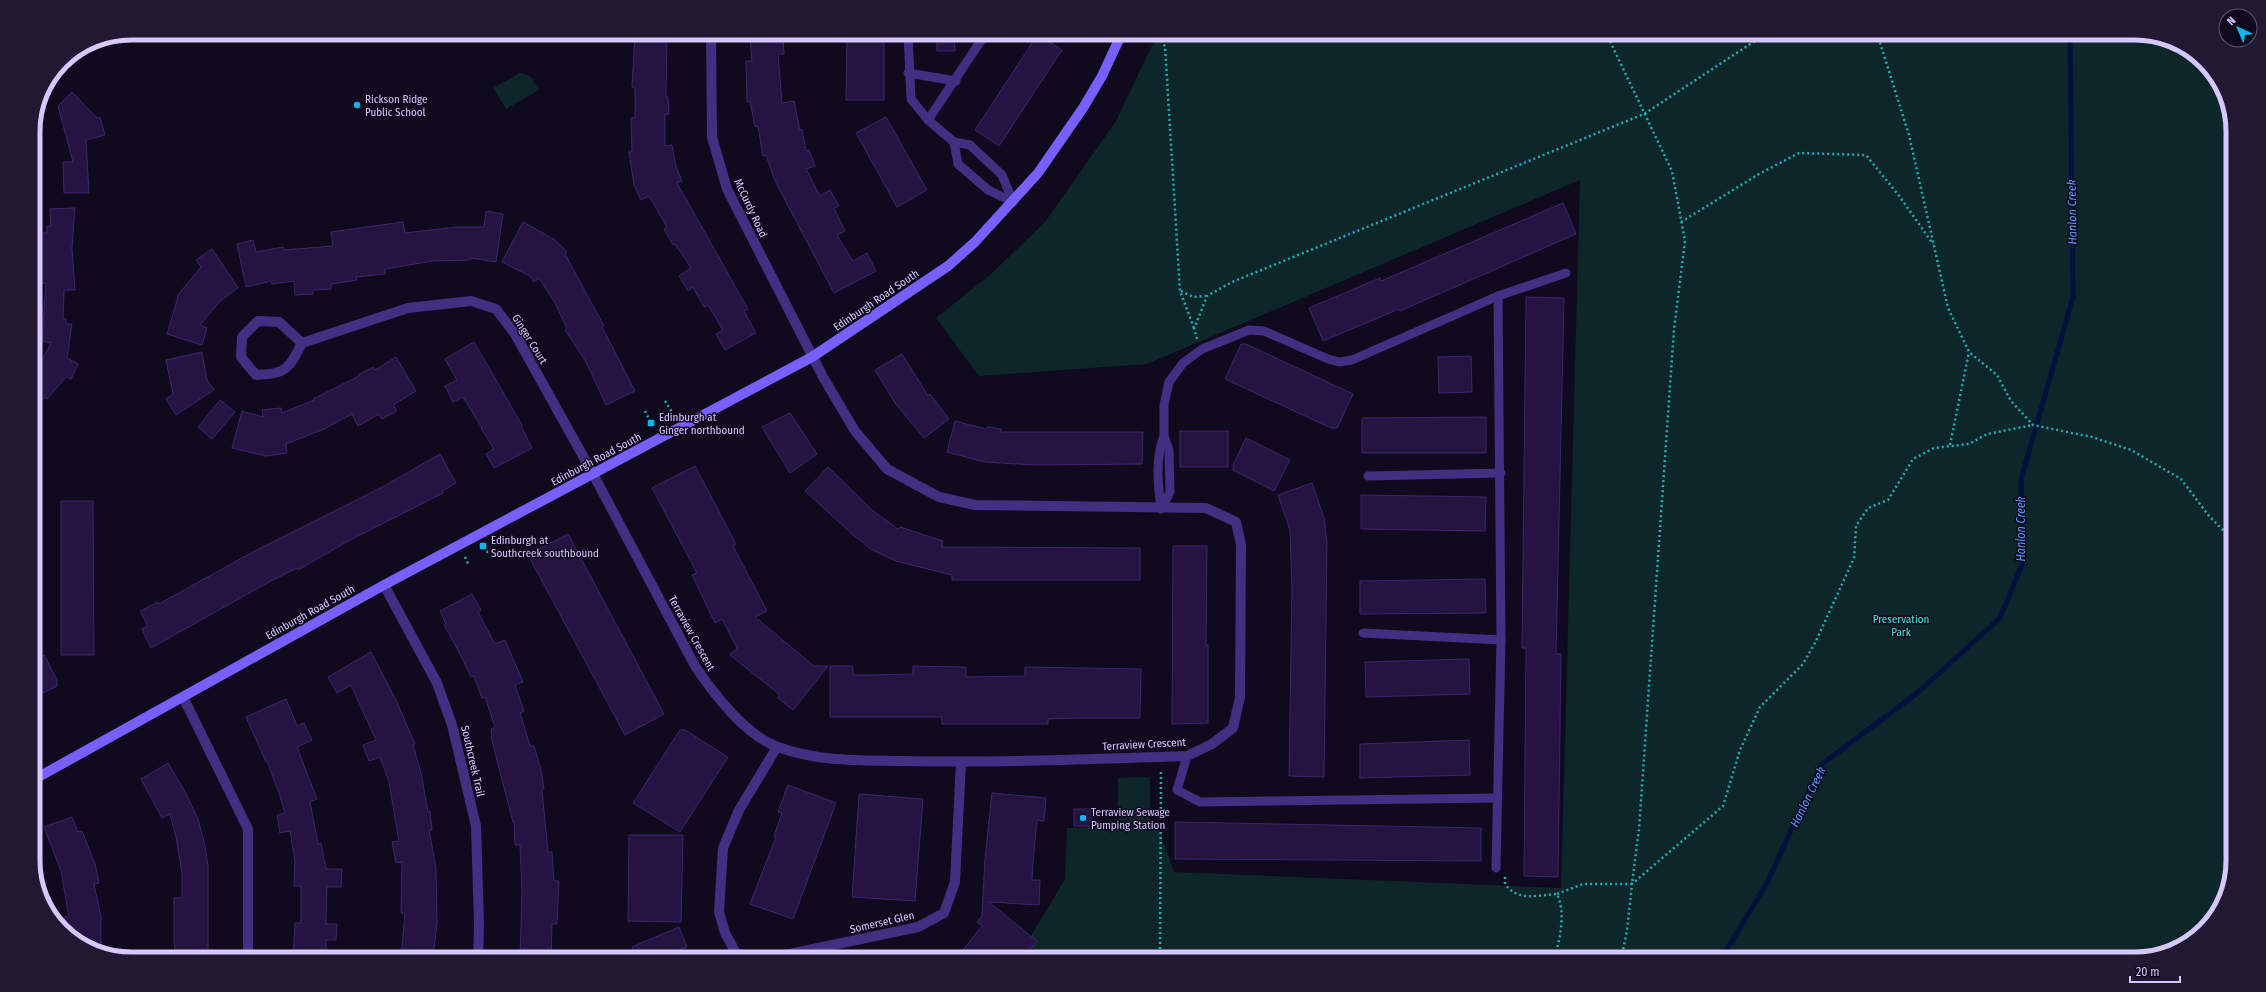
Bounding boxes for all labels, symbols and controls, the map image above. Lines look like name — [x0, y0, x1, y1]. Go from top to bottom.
north arrow — [2218, 8, 2258, 48]
text: N — [2225, 14, 2238, 28]
place label: Rickson Ridge Public School — [365, 93, 428, 119]
marker: Rickson Ridge Public School — [352, 100, 362, 110]
street label: McCurdy Road — [731, 177, 770, 240]
water label: Hanlon Creek — [2064, 179, 2080, 245]
street label: Edinburgh Road South — [831, 267, 921, 334]
street label: Ginger Court — [509, 312, 550, 367]
place label: Edinburgh at Ginger northbound — [659, 411, 745, 437]
marker: Edinburgh at Ginger northbound — [646, 418, 656, 428]
street label: Edinburgh Road South — [549, 430, 643, 489]
water label: Hanlon Creek — [2014, 496, 2028, 562]
place label: Edinburgh at Southcreek southbound — [491, 534, 599, 560]
marker: Edinburgh at Southcreek southbound — [478, 541, 488, 551]
street label: Edinburgh Road South — [263, 583, 357, 642]
street label: Terraview Crescent — [666, 593, 718, 673]
park label: Preservation Park — [1873, 613, 1929, 639]
street label: Southcreek Trail — [458, 724, 487, 798]
street label: Terraview Crescent — [1102, 736, 1187, 753]
water label: Hanlon Creek — [1787, 765, 1829, 829]
place label: Terraview Sewage Pumping Station — [1091, 806, 1170, 832]
marker: Terraview Sewage Pumping Station — [1078, 813, 1088, 823]
street label: Somerset Glen — [849, 909, 915, 936]
scale bar — [2130, 958, 2180, 984]
text: 20 m — [2136, 965, 2160, 979]

